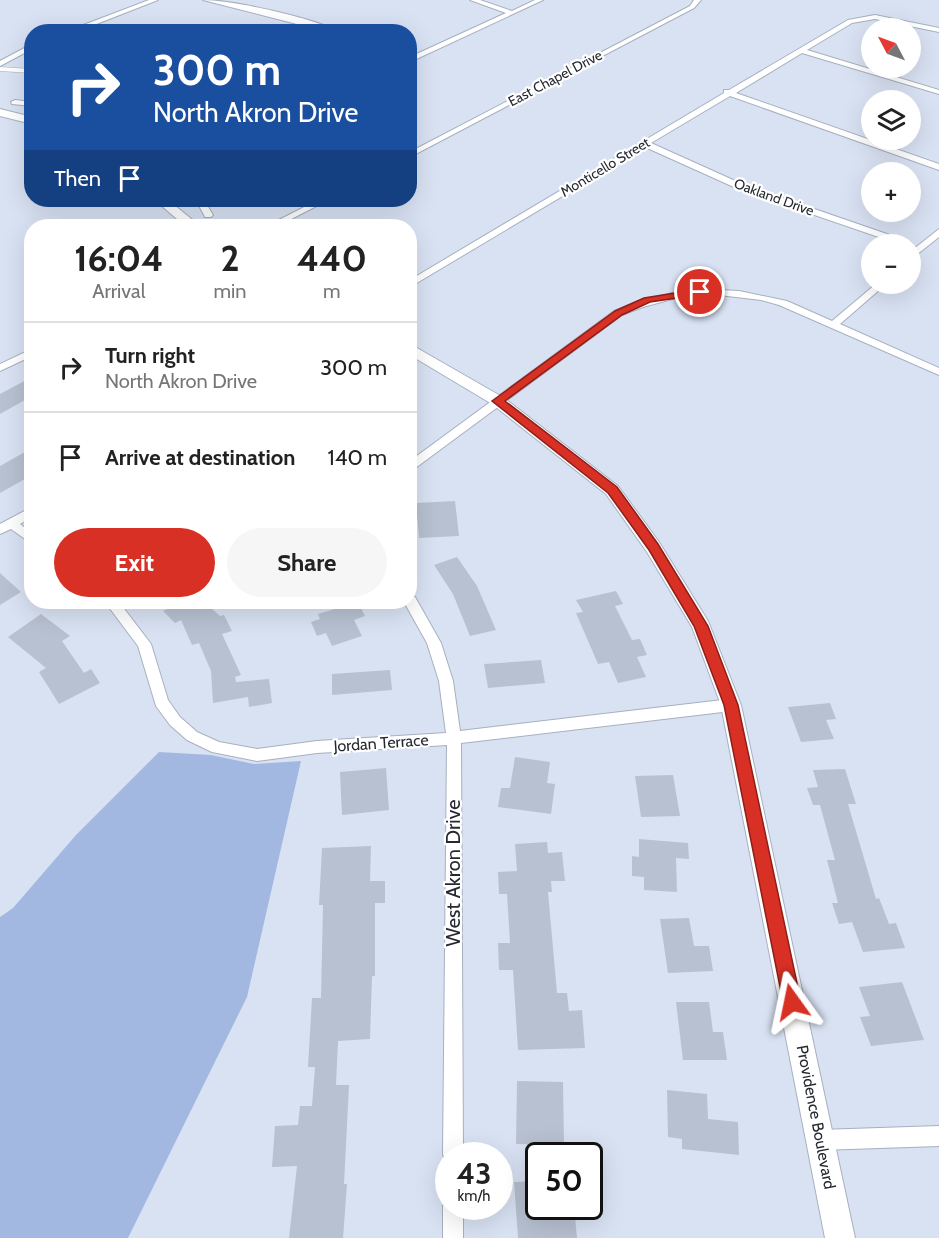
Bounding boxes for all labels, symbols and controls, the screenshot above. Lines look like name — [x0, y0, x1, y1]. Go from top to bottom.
north arrow — [861, 18, 921, 78]
map controls — [861, 18, 921, 294]
text: 300 m — [153, 44, 281, 96]
street label: East Chapel Drive — [505, 46, 605, 110]
icon: right — [54, 48, 132, 126]
button: layers — [861, 90, 921, 150]
text: North Akron Drive — [153, 96, 358, 129]
street label: Monticello Street — [557, 133, 653, 201]
icon: arrive — [113, 162, 146, 195]
button: + — [861, 162, 921, 222]
text: Then — [54, 165, 101, 192]
street label: Oakland Drive — [732, 174, 816, 220]
button: − — [861, 234, 921, 294]
text: 16:04 — [74, 236, 163, 280]
text: 2 — [221, 236, 240, 280]
text: 440 — [297, 236, 367, 280]
pin — [674, 266, 725, 317]
icon: arrive — [683, 275, 716, 308]
text: Arrival — [92, 279, 145, 303]
text: min — [214, 279, 247, 303]
text: m — [323, 279, 341, 303]
text: Turn right — [105, 342, 195, 369]
icon: right — [54, 351, 87, 384]
text: 300 m — [320, 354, 387, 381]
text: North Akron Drive — [105, 369, 257, 393]
icon: arrive — [54, 441, 87, 474]
text: Arrive at destination — [105, 444, 295, 471]
text: 140 m — [328, 444, 387, 471]
button: Exit — [54, 528, 215, 597]
button: Share — [227, 528, 387, 597]
street label: Jordan Terrace — [332, 730, 429, 756]
street label: West Akron Drive — [441, 800, 465, 946]
position arrow — [760, 970, 824, 1034]
street label: Providence Boulevard — [793, 1043, 839, 1191]
speed limit sign: 50 — [525, 1142, 603, 1220]
text: 43 — [457, 1155, 491, 1192]
text: km/h — [458, 1187, 490, 1205]

